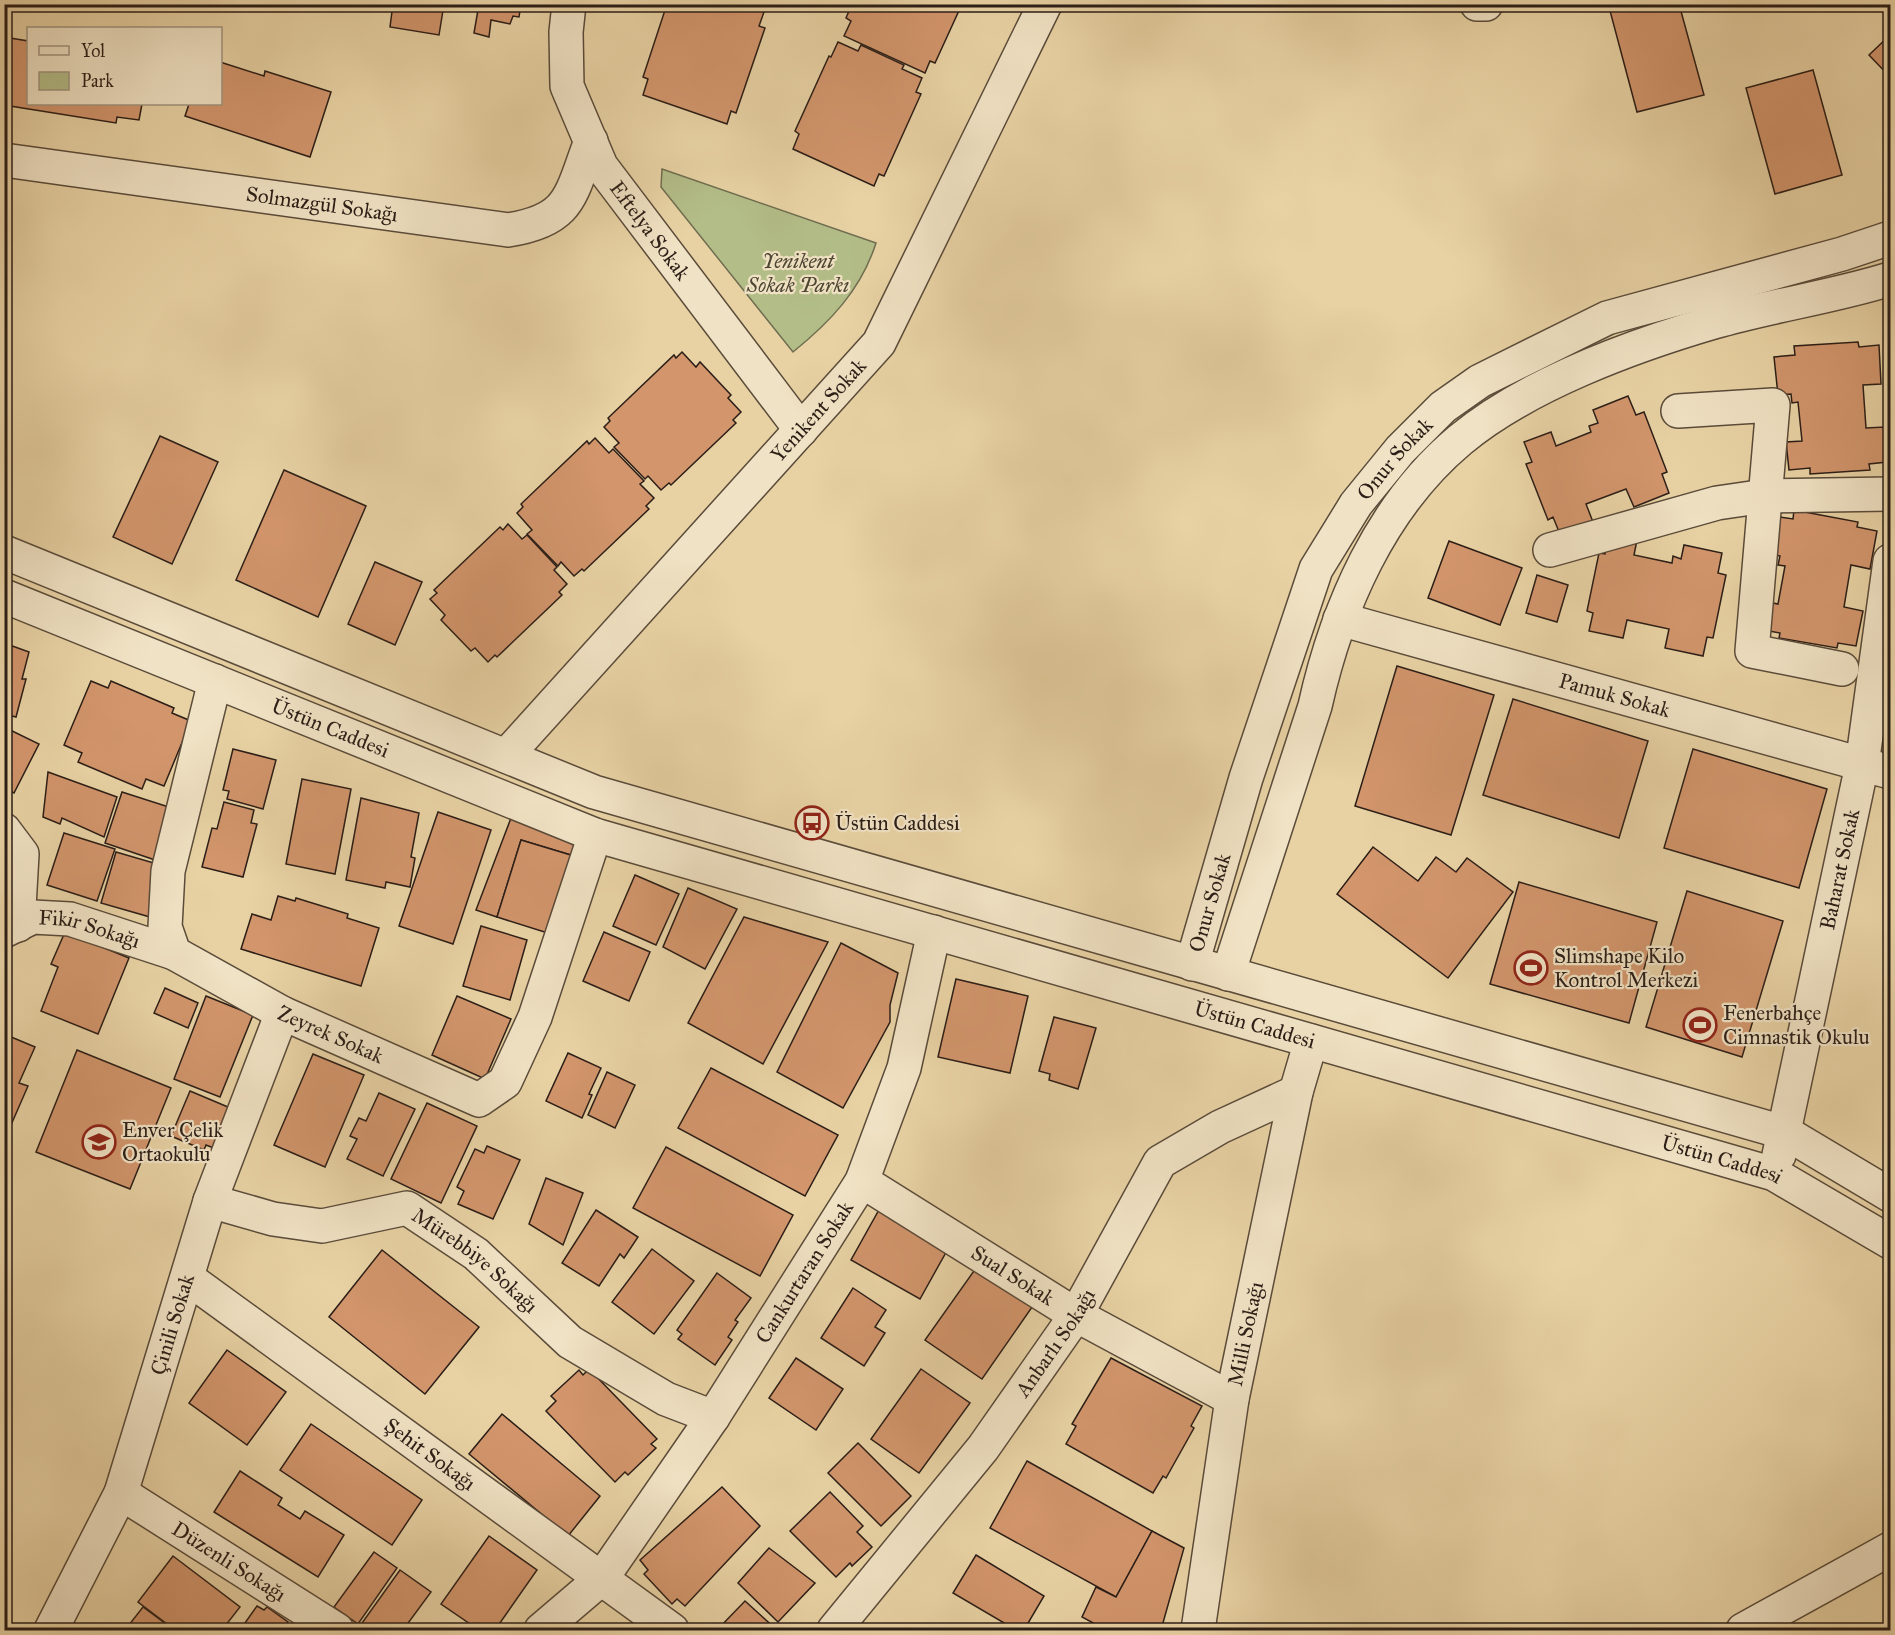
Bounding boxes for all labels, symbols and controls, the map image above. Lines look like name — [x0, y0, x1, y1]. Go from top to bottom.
legend — [27, 27, 222, 105]
text: Yol — [81, 40, 105, 62]
text: Park — [81, 70, 114, 92]
street label: Eftelya Sokak — [604, 176, 696, 286]
street label: Solmazgül Sokağı — [244, 181, 400, 228]
park label: Yenikent Sokak Parkı — [746, 248, 849, 298]
street label: Yenikent Sokak — [765, 353, 872, 467]
street label: Onur Sokak — [1351, 412, 1438, 506]
street label: Pamuk Sokak — [1556, 667, 1674, 723]
street label: Üstün Caddesi — [268, 693, 393, 763]
bus stop icon: Üstün Caddesi — [794, 805, 830, 841]
street label: Baharat Sokak — [1814, 806, 1865, 932]
place label: Üstün Caddesi — [835, 810, 960, 836]
street label: Onur Sokak — [1183, 850, 1237, 955]
street label: Fikir Sokağı — [38, 904, 144, 954]
place label: Slimshape Kilo Kontrol Merkezi — [1554, 943, 1699, 993]
sports icon: Slimshape Kilo Kontrol Merkezi — [1513, 950, 1549, 986]
street label: Üstün Caddesi — [1191, 995, 1319, 1055]
street label: Zeyrek Sokak — [273, 1000, 388, 1069]
place label: Fenerbahçe Cimnastik Okulu — [1723, 1000, 1870, 1050]
sports icon: Fenerbahçe Cimnastik Okulu — [1682, 1007, 1718, 1043]
place label: Enver Çelik Ortaokulu — [122, 1117, 224, 1167]
school or university icon: Enver Çelik Ortaokulu — [81, 1124, 117, 1160]
street label: Üstün Caddesi — [1658, 1129, 1788, 1189]
street label: Cankurtaran Sokak — [750, 1196, 859, 1348]
street label: Mürebbiye Sokağı — [407, 1202, 544, 1319]
street label: Sual Sokak — [966, 1240, 1060, 1311]
street label: Çinili Sokak — [145, 1271, 200, 1378]
street label: Milli Sokağı — [1222, 1279, 1269, 1388]
street label: Anbarlı Sokağı — [1009, 1284, 1101, 1403]
street label: Şehit Sokağı — [379, 1412, 481, 1496]
street label: Düzenli Sokağı — [167, 1516, 291, 1608]

